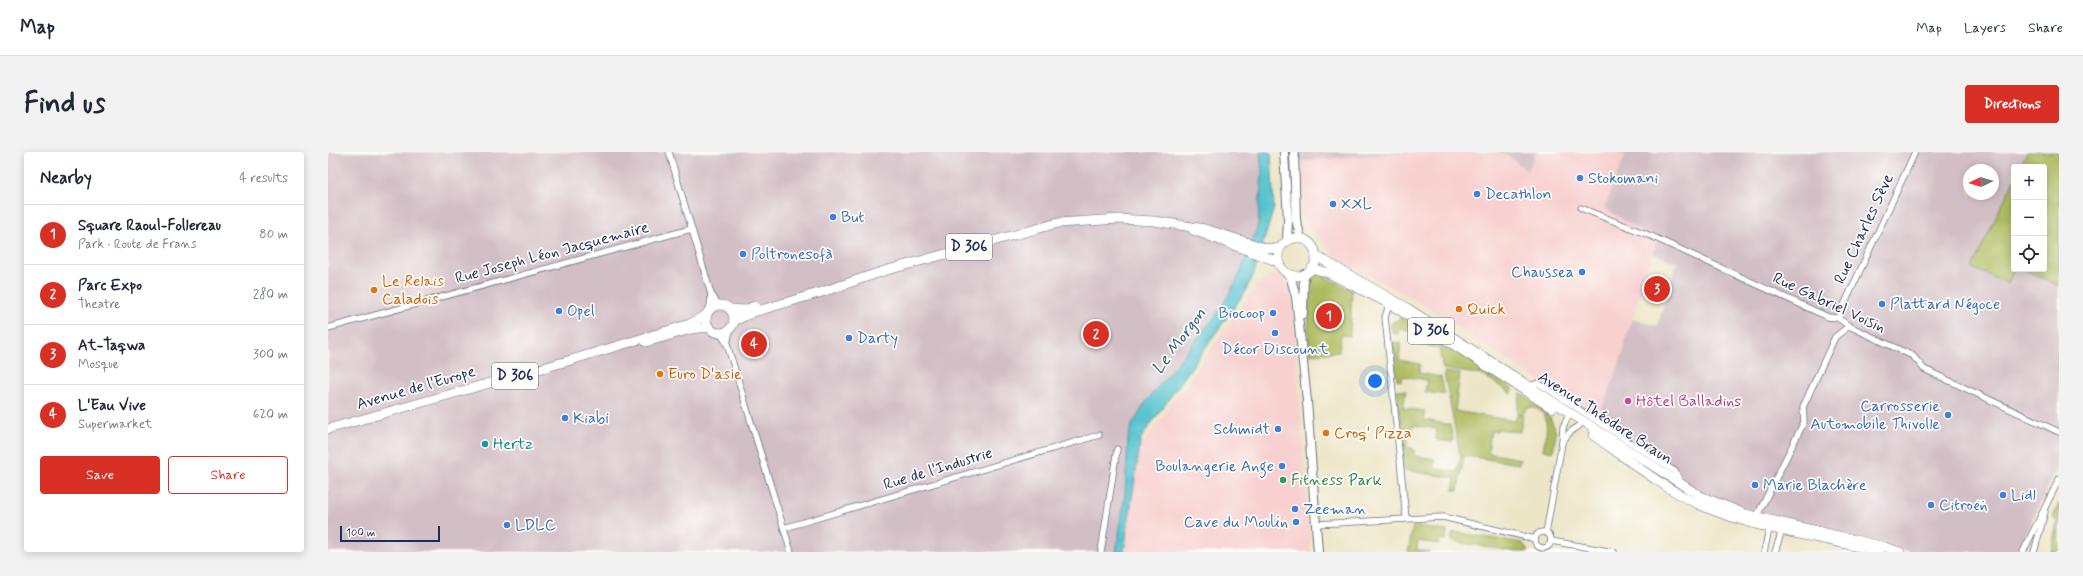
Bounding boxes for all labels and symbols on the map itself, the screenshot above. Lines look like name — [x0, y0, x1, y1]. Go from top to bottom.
north arrow — [1963, 164, 1999, 200]
place label: Stokomani — [1588, 168, 1658, 189]
street label: Rue Charles Sève — [1829, 170, 1899, 287]
marker: Stokomani — [1575, 173, 1585, 183]
place label: Decathlon — [1485, 184, 1552, 205]
marker: Decathlon — [1472, 189, 1482, 199]
place label: XXL — [1341, 194, 1373, 215]
marker: XXL — [1328, 199, 1338, 209]
place label: But — [841, 207, 864, 228]
marker: But — [828, 212, 838, 222]
street label: Rue Joseph Léon Jacquemaire — [453, 217, 651, 289]
road number: D 306 — [946, 234, 992, 260]
place label: Poltronesofà — [751, 244, 833, 265]
marker: Poltronesofà — [738, 249, 748, 259]
place label: Chaussea — [1511, 262, 1574, 283]
marker: Chaussea — [1577, 267, 1587, 277]
street label: Rue Gabriel Voisin — [1769, 268, 1889, 338]
place label: Le Relais Caladois — [382, 271, 444, 310]
pin: 3 — [1644, 274, 1670, 304]
marker: Le Relais Caladois — [369, 285, 379, 295]
place label: Plattard Négoce — [1890, 294, 2000, 315]
place label: Quick — [1467, 299, 1506, 320]
marker: Plattard Négoce — [1877, 299, 1887, 309]
place label: Opel — [567, 301, 595, 322]
pin: 1 — [1316, 301, 1342, 331]
water label: Le Morgon — [1147, 303, 1212, 379]
place label: Biocoop — [1218, 303, 1265, 324]
marker: Quick — [1454, 304, 1464, 314]
marker: Opel — [554, 306, 564, 316]
marker: Biocoop — [1268, 308, 1278, 318]
road number: D 306 — [1408, 318, 1454, 344]
pin: 2 — [1083, 319, 1109, 349]
place label: Darty — [857, 328, 898, 349]
marker: Décor Discount — [1270, 328, 1280, 338]
pin: 4 — [741, 329, 767, 359]
marker: Darty — [844, 333, 854, 343]
place label: Décor Discount — [1222, 339, 1329, 360]
street label: Avenue de l'Europe — [354, 361, 478, 415]
road number: D 306 — [492, 363, 538, 389]
place label: Euro D'asie — [668, 364, 742, 385]
street label: Avenue Théodore Braun — [1534, 367, 1676, 469]
marker: Euro D'asie — [655, 369, 665, 379]
your location — [1365, 371, 1385, 391]
place label: Hôtel Balladins — [1636, 391, 1742, 412]
marker: Hôtel Balladins — [1623, 396, 1633, 406]
place label: Carrosserie Automobile Thivolle — [1810, 396, 1940, 435]
place label: Kiabi — [573, 408, 609, 429]
marker: Carrosserie Automobile Thivolle — [1943, 410, 1953, 420]
marker: Kiabi — [560, 413, 570, 423]
place label: Schmidt — [1213, 419, 1270, 440]
place label: Croq' Pizza — [1334, 423, 1412, 444]
marker: Schmidt — [1273, 424, 1283, 434]
marker: Croq' Pizza — [1321, 428, 1331, 438]
place label: Hertz — [493, 434, 533, 455]
marker: Hertz — [480, 439, 490, 449]
street label: Rue de l'Industrie — [881, 442, 995, 496]
place label: Boulangerie Ange — [1155, 456, 1274, 478]
marker: Boulangerie Ange — [1277, 461, 1287, 471]
place label: Fitness Park — [1291, 470, 1382, 491]
marker: Fitness Park — [1278, 475, 1288, 485]
place label: Marie Blachère — [1763, 475, 1867, 496]
marker: Marie Blachère — [1750, 480, 1760, 490]
place label: Lidl — [2011, 485, 2036, 506]
marker: Lidl — [1998, 490, 2008, 500]
place label: Citroën — [1939, 495, 1988, 516]
place label: Zeeman — [1303, 499, 1367, 520]
marker: Citroën — [1926, 500, 1936, 510]
marker: Zeeman — [1290, 504, 1300, 514]
place label: Cave du Moulin — [1184, 512, 1288, 533]
place label: LDLC — [515, 515, 556, 536]
marker: Cave du Moulin — [1291, 517, 1301, 527]
marker: LDLC — [502, 520, 512, 530]
scale bar — [340, 524, 440, 543]

